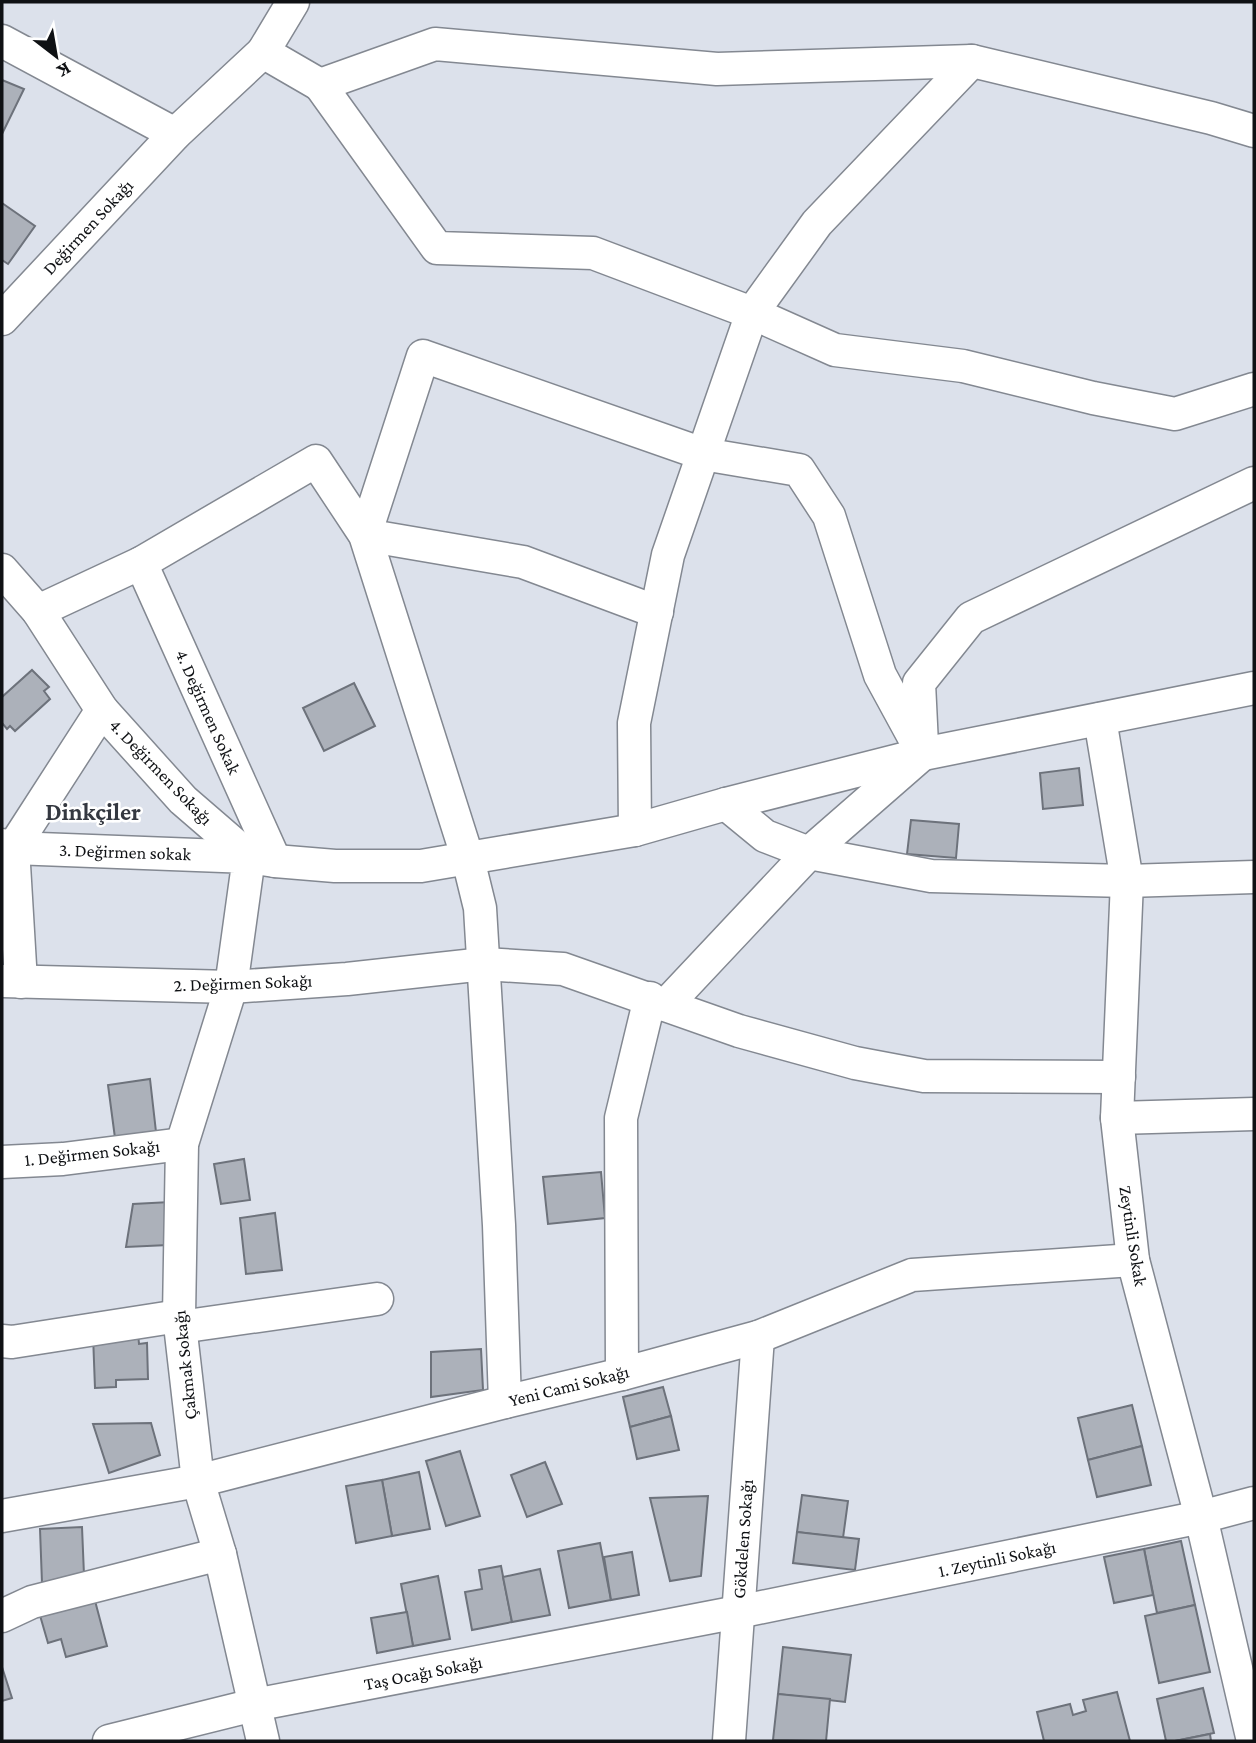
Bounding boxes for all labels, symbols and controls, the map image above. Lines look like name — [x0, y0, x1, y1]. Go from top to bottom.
north arrow — [21, 21, 91, 91]
text: K — [53, 58, 75, 83]
street label: Değirmen Sokağı — [39, 175, 137, 279]
street label: 4. Değirmen Sokak — [171, 646, 245, 778]
street label: 4. Değirmen Sokağı — [105, 715, 217, 829]
district label: Dinkçiler — [45, 798, 141, 825]
street label: 3. Değirmen sokak — [58, 840, 192, 864]
street label: 2. Değirmen Sokağı — [173, 971, 313, 995]
street label: 1. Değirmen Sokağı — [23, 1136, 161, 1170]
street label: Zeytinli Sokak — [1115, 1184, 1151, 1288]
street label: Çakmak Sokağı — [169, 1309, 201, 1421]
street label: Yeni Cami Sokağı — [507, 1361, 631, 1411]
street label: Gökdelen Sokağı — [729, 1478, 757, 1599]
street label: 1. Zeytinli Sokağı — [936, 1537, 1058, 1581]
street label: Taş Ocağı Sokağı — [362, 1652, 484, 1694]

